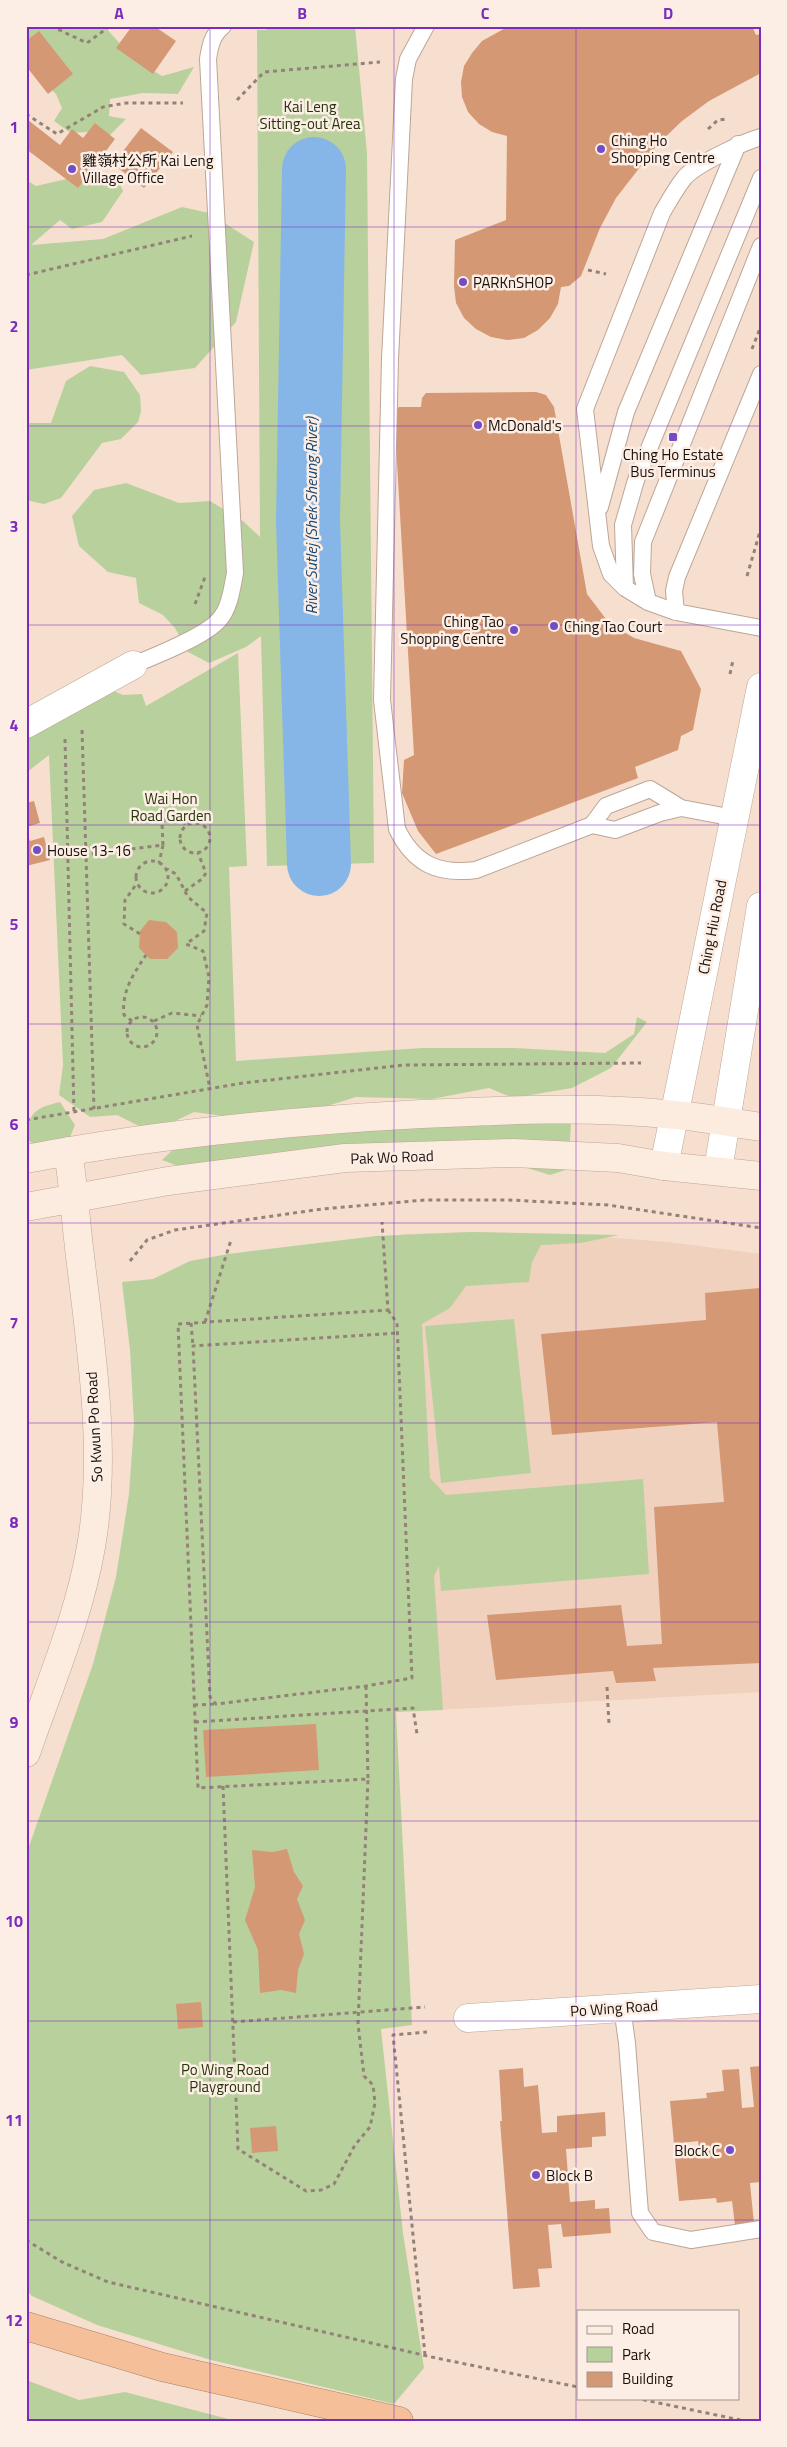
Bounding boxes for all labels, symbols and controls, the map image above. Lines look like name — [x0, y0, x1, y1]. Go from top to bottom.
text: A — [114, 1, 124, 25]
text: B — [297, 1, 307, 25]
text: C — [481, 1, 490, 25]
text: D — [663, 1, 673, 25]
park label: Kai Leng Sitting-out Area — [260, 95, 361, 135]
text: 1 — [10, 115, 18, 139]
place label: Ching Ho Shopping Centre — [611, 129, 715, 169]
marker: Ching Ho Shopping Centre — [595, 143, 607, 155]
place label: 雞嶺村公所 Kai Leng Village Office — [82, 149, 214, 189]
marker: 雞嶺村公所 Kai Leng Village Office — [66, 163, 78, 175]
place label: PARKnSHOP — [473, 271, 553, 294]
marker: PARKnSHOP — [457, 276, 469, 288]
text: 2 — [10, 314, 18, 338]
place label: McDonald's — [488, 414, 562, 437]
water label: River Sutlej (Shek Sheung River) — [299, 416, 323, 615]
marker: McDonald's — [472, 419, 484, 431]
marker: Ching Ho Estate Bus Terminus — [667, 431, 679, 443]
place label: Ching Ho Estate Bus Terminus — [623, 443, 723, 483]
text: 3 — [10, 514, 18, 538]
place label: Ching Tao Shopping Centre — [400, 610, 504, 650]
place label: Ching Tao Court — [564, 615, 663, 638]
marker: Ching Tao Court — [548, 620, 560, 632]
marker: Ching Tao Shopping Centre — [508, 624, 520, 636]
text: 4 — [10, 713, 19, 737]
park label: Wai Hon Road Garden — [130, 787, 212, 827]
place label: House 13-16 — [47, 839, 131, 862]
marker: House 13-16 — [31, 844, 43, 856]
street label: Ching Hiu Road — [692, 878, 732, 976]
text: 5 — [10, 912, 19, 936]
text: 6 — [10, 1112, 19, 1136]
street label: Pak Wo Road — [350, 1144, 434, 1170]
text: 7 — [10, 1311, 18, 1335]
street label: So Kwun Po Road — [80, 1371, 108, 1483]
text: 8 — [10, 1510, 19, 1534]
text: 9 — [10, 1710, 19, 1734]
text: 10 — [5, 1909, 23, 1933]
street label: Po Wing Road — [569, 1993, 659, 2023]
park label: Po Wing Road Playground — [181, 2058, 269, 2098]
text: 11 — [5, 2108, 23, 2132]
place label: Block C — [674, 2139, 720, 2162]
marker: Block C — [724, 2144, 736, 2156]
place label: Block B — [546, 2164, 593, 2187]
marker: Block B — [530, 2169, 542, 2181]
text: 12 — [5, 2308, 23, 2332]
legend — [577, 2310, 740, 2400]
text: Road — [622, 2317, 654, 2340]
text: Park — [622, 2343, 651, 2366]
text: Building — [622, 2367, 673, 2390]

